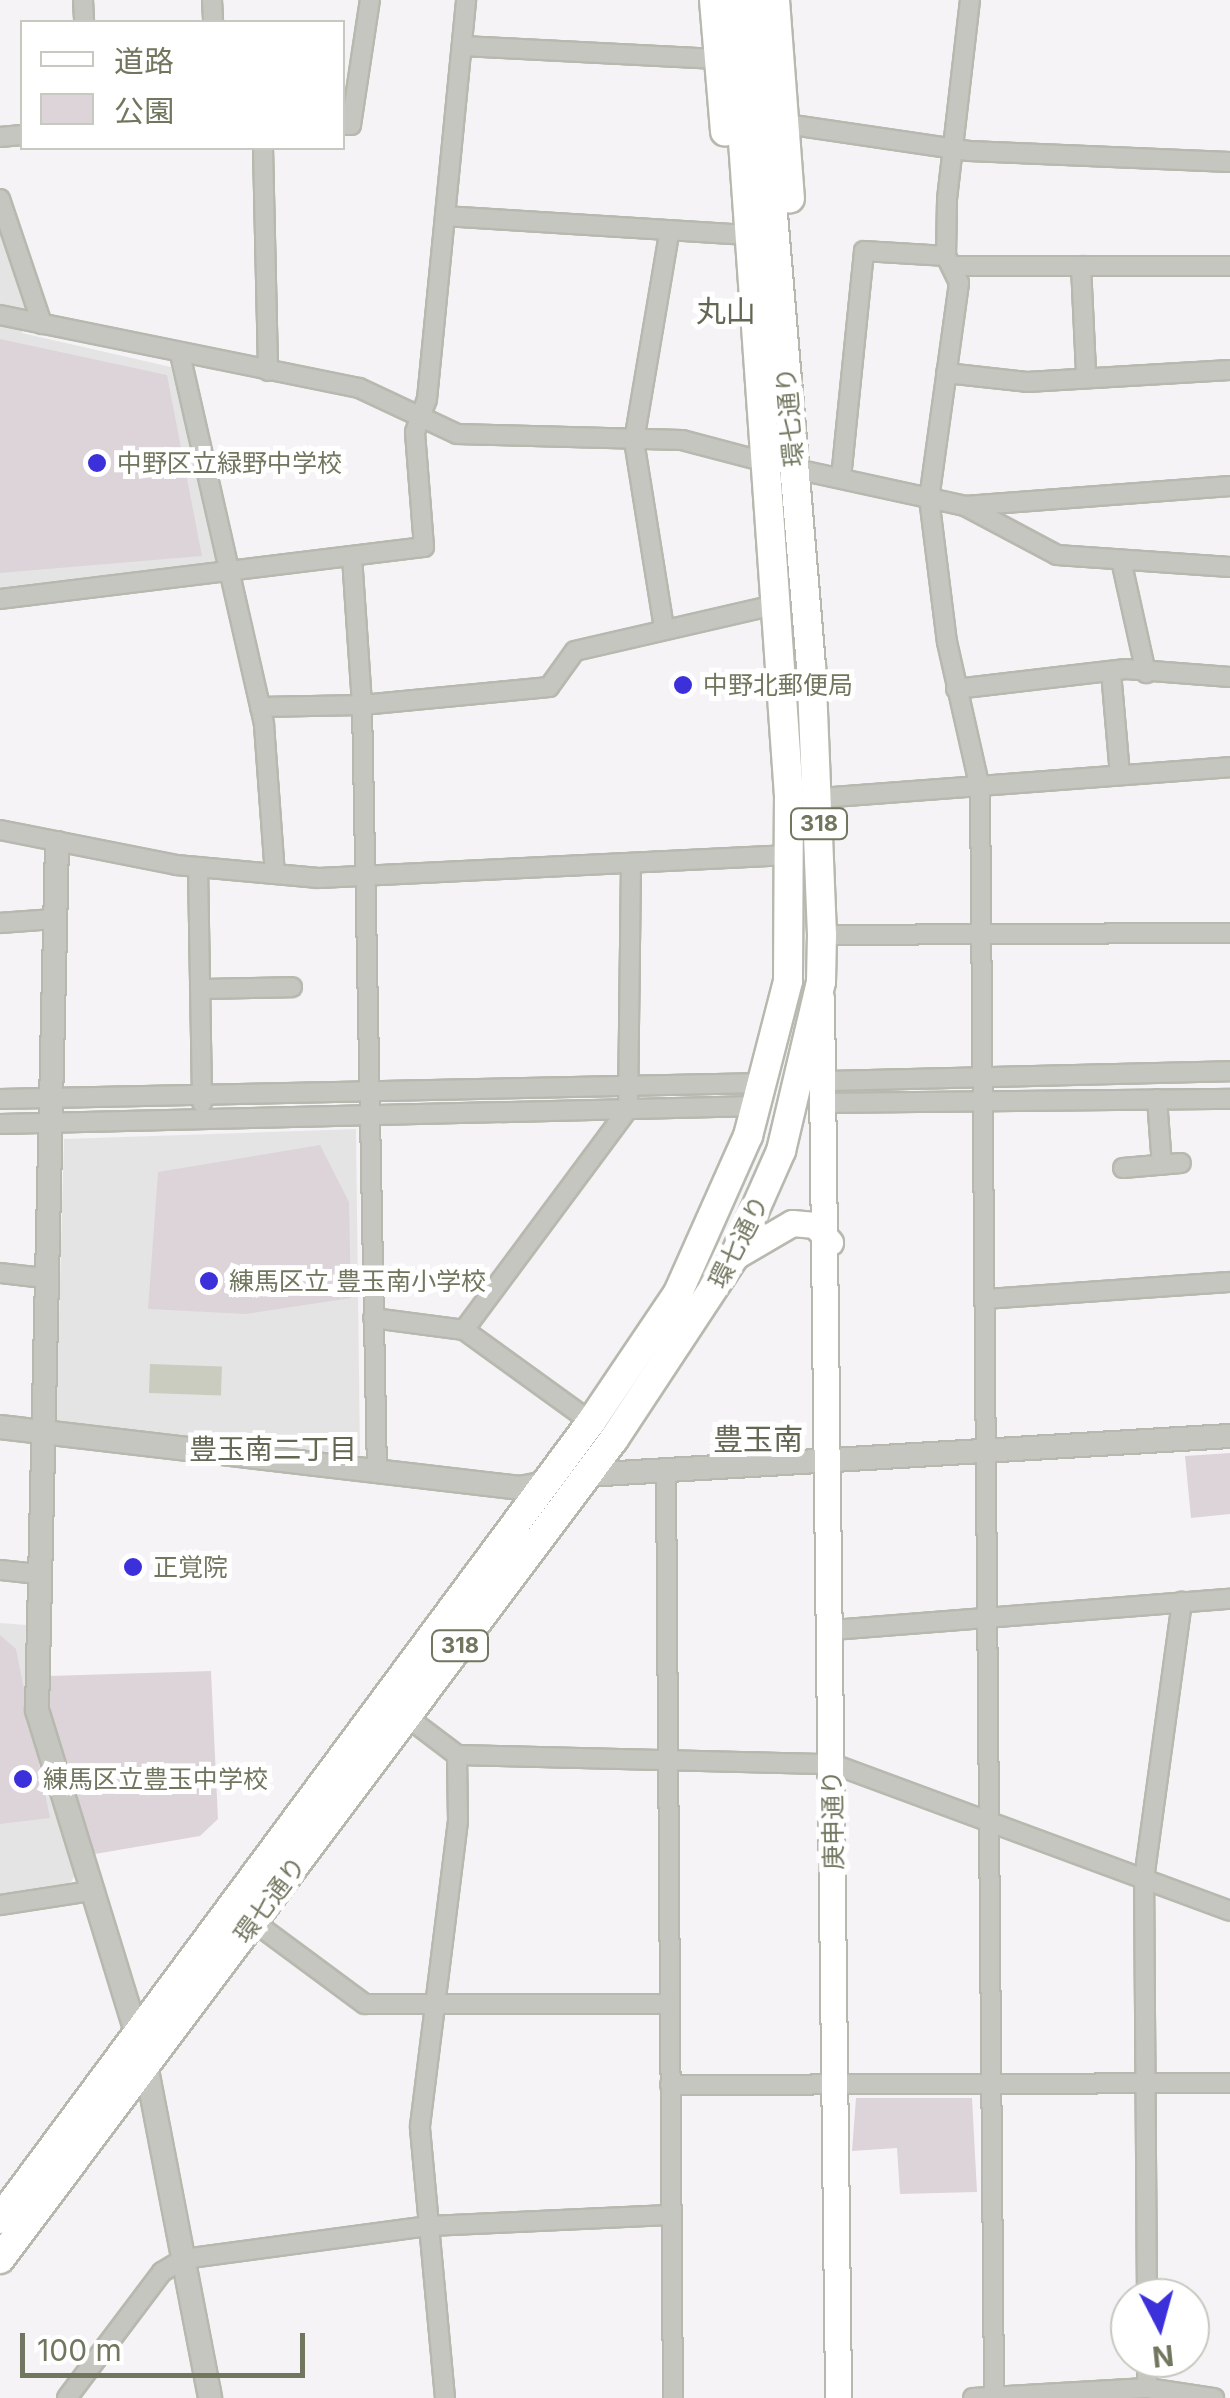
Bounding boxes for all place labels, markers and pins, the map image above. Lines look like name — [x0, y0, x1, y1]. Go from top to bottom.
place label: 中野区立緑野中学校 — [117, 448, 342, 478]
marker: 中野区立緑野中学校 — [86, 452, 108, 474]
place label: 中野北郵便局 — [703, 670, 853, 700]
marker: 中野北郵便局 — [672, 674, 694, 696]
place label: 練馬区立 豊玉南小学校 — [229, 1266, 486, 1296]
marker: 練馬区立 豊玉南小学校 — [198, 1270, 220, 1292]
place label: 正覚院 — [153, 1552, 228, 1582]
marker: 正覚院 — [122, 1556, 144, 1578]
place label: 練馬区立豊玉中学校 — [43, 1764, 268, 1794]
marker: 練馬区立豊玉中学校 — [12, 1768, 34, 1790]

